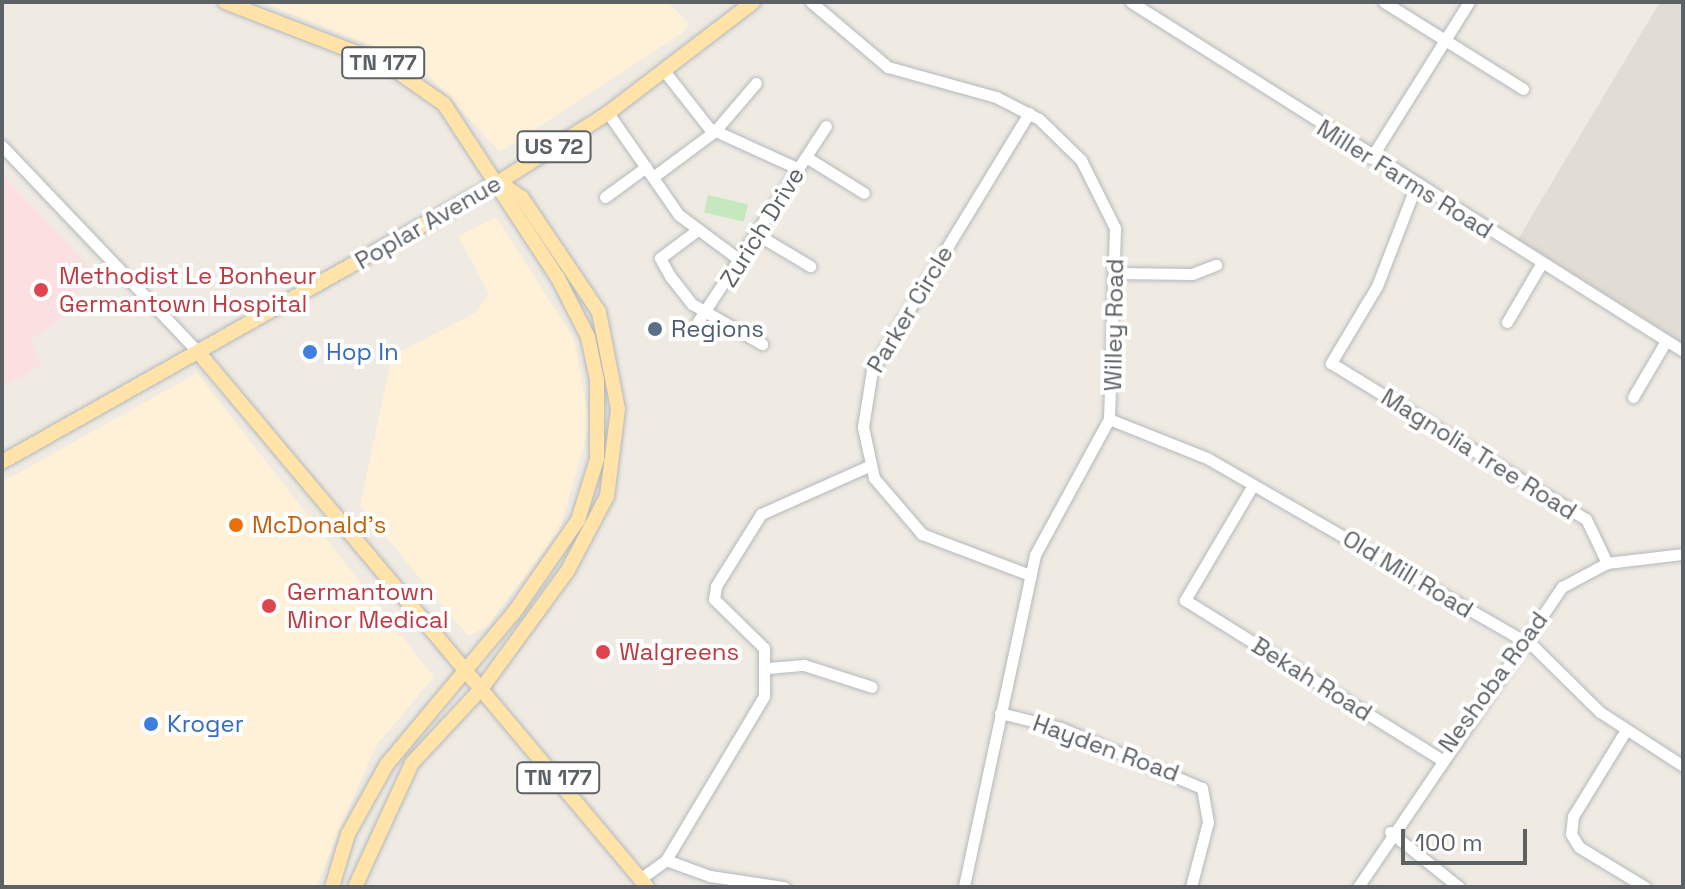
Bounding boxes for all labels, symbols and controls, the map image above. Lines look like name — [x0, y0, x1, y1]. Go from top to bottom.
road number: TN 177 — [341, 45, 425, 81]
street label: Miller Farms Road — [1312, 113, 1498, 245]
road number: US 72 — [516, 129, 592, 165]
street label: Zurich Drive — [714, 162, 810, 292]
street label: Poplar Avenue — [350, 169, 506, 275]
street label: Parker Circle — [861, 240, 959, 378]
street label: Willey Road — [1098, 258, 1130, 392]
place label: Methodist Le Bonheur Germantown Hospital — [59, 262, 316, 318]
marker: Methodist Le Bonheur Germantown Hospital — [30, 279, 52, 301]
place label: Regions — [671, 315, 764, 343]
marker: Regions — [646, 320, 664, 338]
place label: Hop In — [326, 338, 399, 366]
marker: Hop In — [301, 343, 319, 361]
street label: Magnolia Tree Road — [1376, 382, 1582, 526]
place label: McDonald's — [252, 511, 386, 539]
marker: McDonald's — [227, 516, 245, 534]
street label: Old Mill Road — [1338, 524, 1478, 624]
place label: Germantown Minor Medical — [287, 578, 449, 634]
marker: Germantown Minor Medical — [258, 595, 280, 617]
street label: Neshoba Road — [1432, 606, 1554, 758]
street label: Bekah Road — [1247, 631, 1377, 727]
place label: Walgreens — [619, 638, 739, 666]
marker: Walgreens — [594, 643, 612, 661]
street label: Hayden Road — [1029, 708, 1183, 788]
place label: Kroger — [167, 710, 244, 738]
marker: Kroger — [142, 715, 160, 733]
road number: TN 177 — [516, 760, 600, 796]
scale bar — [1405, 813, 1531, 863]
text: 100 m — [1415, 827, 1483, 858]

